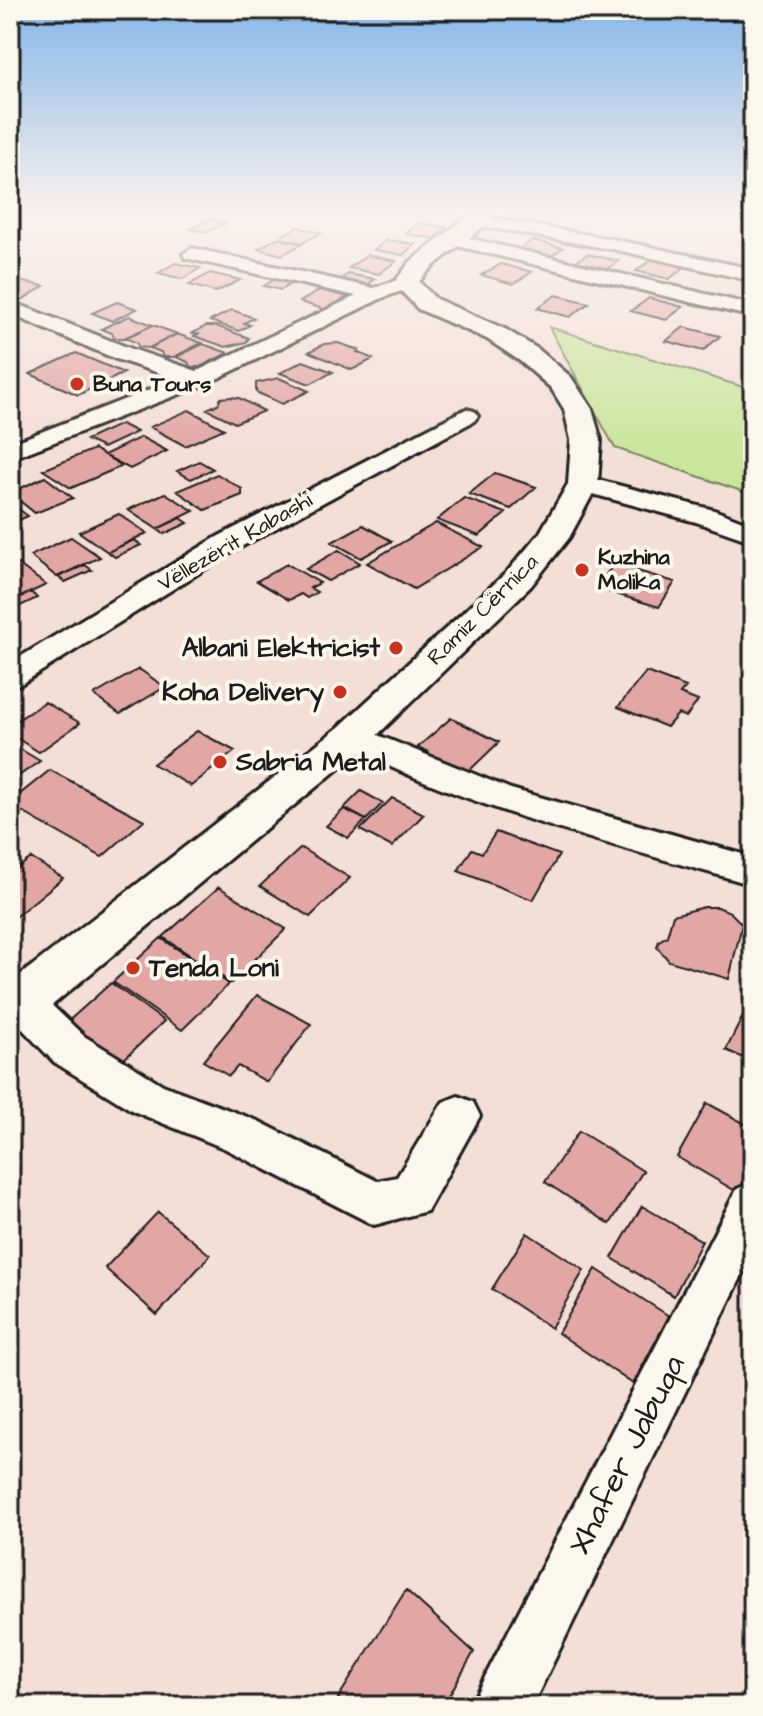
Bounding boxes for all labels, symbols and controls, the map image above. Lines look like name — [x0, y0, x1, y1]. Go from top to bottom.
place label: Buna Tours — [93, 369, 211, 400]
marker: Buna Tours — [68, 375, 86, 393]
street label: Vëllezërit Kabashi — [152, 485, 318, 599]
place label: Kuzhina Molika — [598, 542, 671, 598]
street label: Ramiz Cërnica — [420, 547, 546, 673]
marker: Kuzhina Molika — [573, 561, 591, 579]
place label: Albani Elektricist — [182, 630, 380, 666]
marker: Albani Elektricist — [387, 639, 405, 657]
place label: Koha Delivery — [162, 674, 325, 713]
marker: Koha Delivery — [331, 683, 349, 701]
place label: Sabria Metal — [235, 744, 386, 780]
marker: Sabria Metal — [211, 753, 229, 771]
place label: Tenda Loni — [148, 950, 279, 986]
marker: Tenda Loni — [124, 959, 142, 977]
street label: Xhafer Jabuqa — [557, 1348, 697, 1562]

